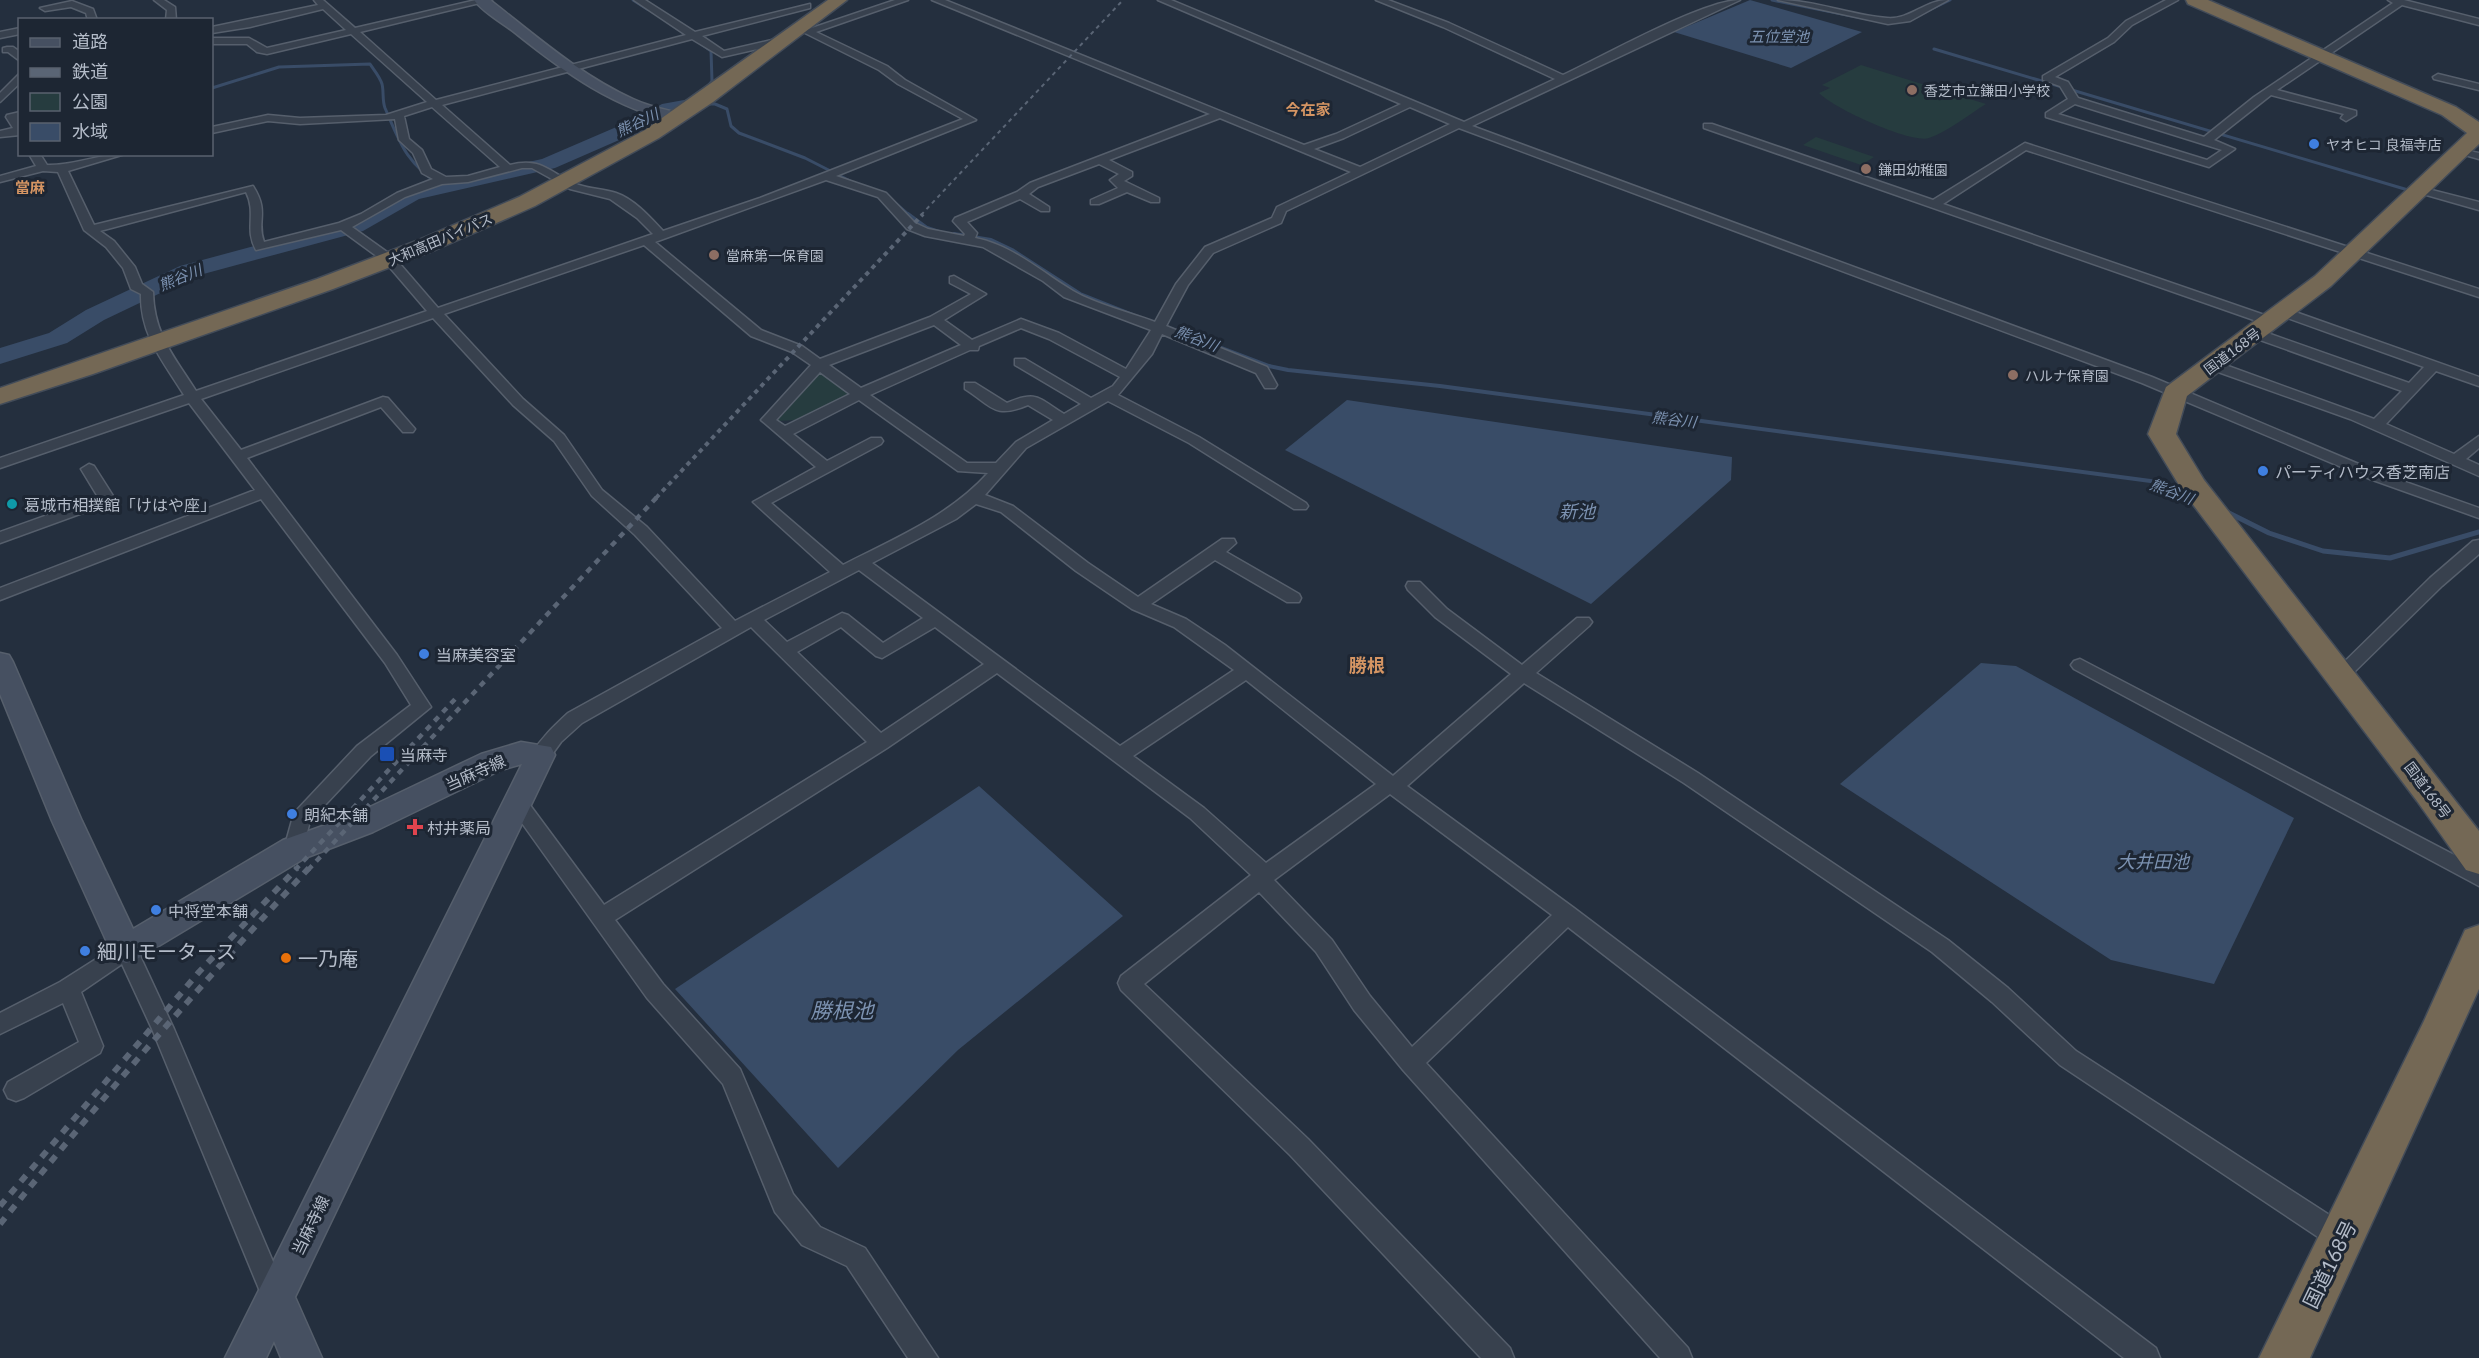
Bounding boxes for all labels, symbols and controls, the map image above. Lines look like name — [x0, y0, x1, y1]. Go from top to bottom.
legend — [18, 18, 213, 156]
water label: 五位堂池 — [1749, 27, 1811, 45]
text: 道路 — [72, 30, 108, 52]
text: 鉄道 — [72, 60, 108, 82]
place label: 香芝市立鎌田小学校 — [1924, 82, 2050, 99]
marker: 香芝市立鎌田小学校 — [1905, 83, 1919, 97]
text: 公園 — [72, 90, 108, 112]
district label: 今在家 — [1285, 100, 1331, 118]
water label: 熊谷川 — [613, 103, 663, 140]
text: 水域 — [72, 120, 108, 142]
place label: ヤオヒコ 良福寺店 — [2326, 136, 2442, 153]
marker: ヤオヒコ 良福寺店 — [2307, 137, 2321, 151]
place label: 鎌田幼稚園 — [1878, 161, 1948, 178]
marker: 鎌田幼稚園 — [1859, 162, 1873, 176]
district label: 當麻 — [15, 178, 45, 196]
street label: 大和高田バイパス — [385, 209, 495, 269]
place label: 當麻第一保育園 — [726, 247, 824, 264]
marker: 當麻第一保育園 — [707, 248, 721, 262]
water label: 熊谷川 — [156, 259, 206, 294]
water label: 熊谷川 — [1173, 322, 1223, 355]
street label: 国道168号 — [2200, 324, 2264, 378]
place label: ハルナ保育園 — [2025, 367, 2109, 384]
marker: ハルナ保育園 — [2006, 368, 2020, 382]
water label: 熊谷川 — [1651, 407, 1699, 431]
place label: パーティハウス香芝南店 — [2275, 462, 2450, 481]
marker: パーティハウス香芝南店 — [2256, 464, 2270, 478]
water label: 熊谷川 — [2148, 475, 2198, 508]
place label: 葛城市相撲館「けはや座」 — [24, 495, 216, 514]
marker: 葛城市相撲館「けはや座」 — [5, 497, 19, 511]
water label: 新池 — [1559, 500, 1597, 522]
place label: 当麻美容室 — [436, 645, 516, 664]
marker: 当麻美容室 — [417, 647, 431, 661]
district label: 勝根 — [1349, 654, 1385, 676]
marker: 当麻寺 — [378, 745, 396, 763]
place label: 当麻寺 — [400, 745, 448, 764]
street label: 当麻寺線 — [442, 750, 508, 794]
street label: 国道168号 — [2401, 758, 2455, 822]
place label: 朗紀本舗 — [304, 805, 368, 824]
marker: 朗紀本舗 — [285, 807, 299, 821]
place label: 村井薬局 — [427, 818, 491, 837]
marker: 村井薬局 — [408, 820, 422, 834]
water label: 大井田池 — [2117, 850, 2191, 872]
place label: 中将堂本舗 — [168, 901, 248, 920]
marker: 中将堂本舗 — [149, 903, 163, 917]
place label: 細川モータース — [97, 939, 236, 963]
marker: 細川モータース — [78, 944, 92, 958]
place label: 一乃庵 — [298, 946, 358, 970]
marker: 一乃庵 — [279, 951, 293, 965]
water label: 勝根池 — [811, 997, 875, 1022]
street label: 当麻寺線 — [287, 1192, 333, 1258]
street label: 国道168号 — [2297, 1216, 2361, 1312]

